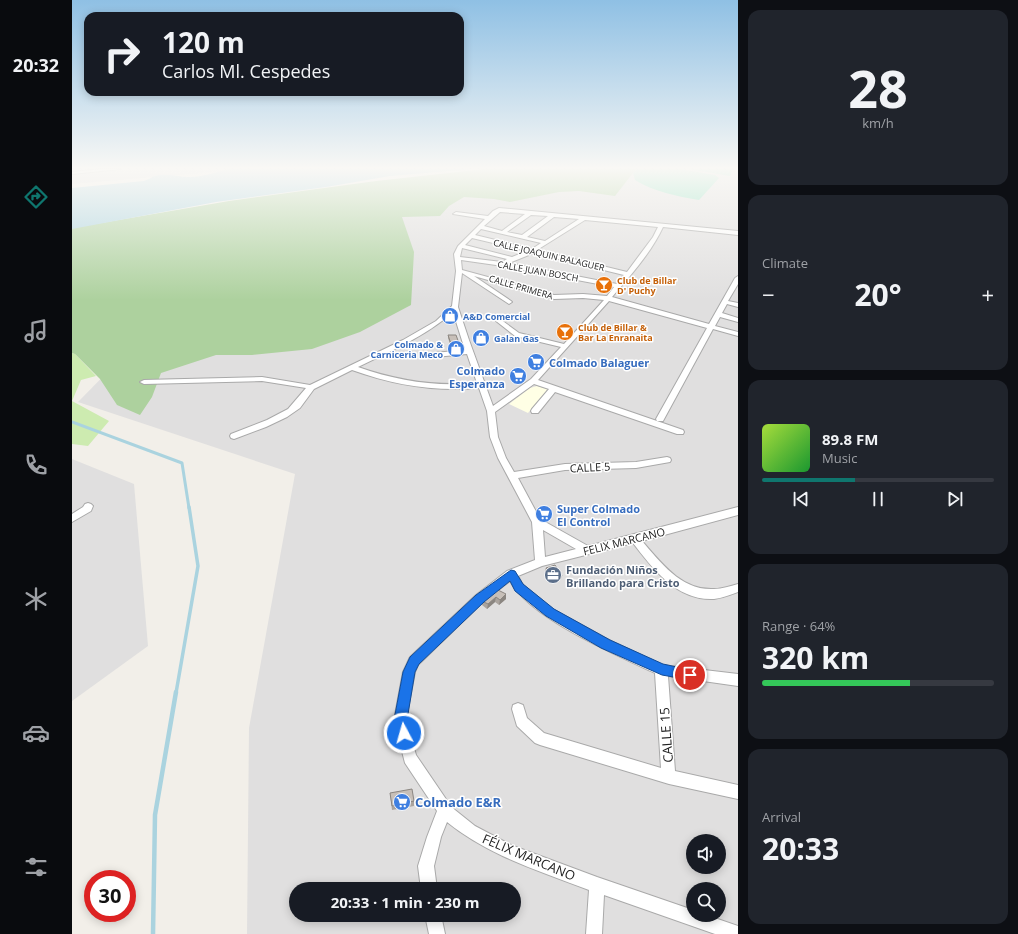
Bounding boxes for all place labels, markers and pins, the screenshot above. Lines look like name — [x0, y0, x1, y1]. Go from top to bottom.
place label: Club de Billar D' Puchy — [617, 274, 677, 297]
bar icon: Club de Billar D' Puchy — [594, 275, 614, 295]
shop icon: A&D Comercial — [440, 306, 460, 326]
place label: A&D Comercial — [463, 310, 530, 323]
place label: Club de Billar & Bar La Enranaita — [578, 321, 653, 344]
bar icon: Club de Billar & Bar La Enranaita — [555, 322, 575, 342]
shop icon: Galan Gas — [471, 328, 491, 348]
place label: Galan Gas — [494, 332, 539, 345]
place label: Colmado & Carniceria Meco — [371, 338, 443, 361]
shop icon: Colmado & Carniceria Meco — [446, 339, 466, 359]
supermarket icon: Colmado Balaguer — [526, 352, 546, 372]
place label: Colmado Balaguer — [549, 355, 649, 370]
place label: Colmado Esperanza — [449, 363, 505, 391]
supermarket icon: Colmado Esperanza — [508, 366, 528, 386]
place label: Super Colmado El Control — [557, 501, 640, 529]
supermarket icon: Super Colmado El Control — [534, 504, 554, 524]
place label: Fundación Niños Brillando para Cristo — [566, 562, 680, 590]
office icon: Fundación Niños Brillando para Cristo — [543, 565, 563, 585]
pin — [673, 658, 707, 692]
supermarket icon: Colmado E&R — [392, 792, 412, 812]
place label: Colmado E&R — [415, 793, 502, 811]

